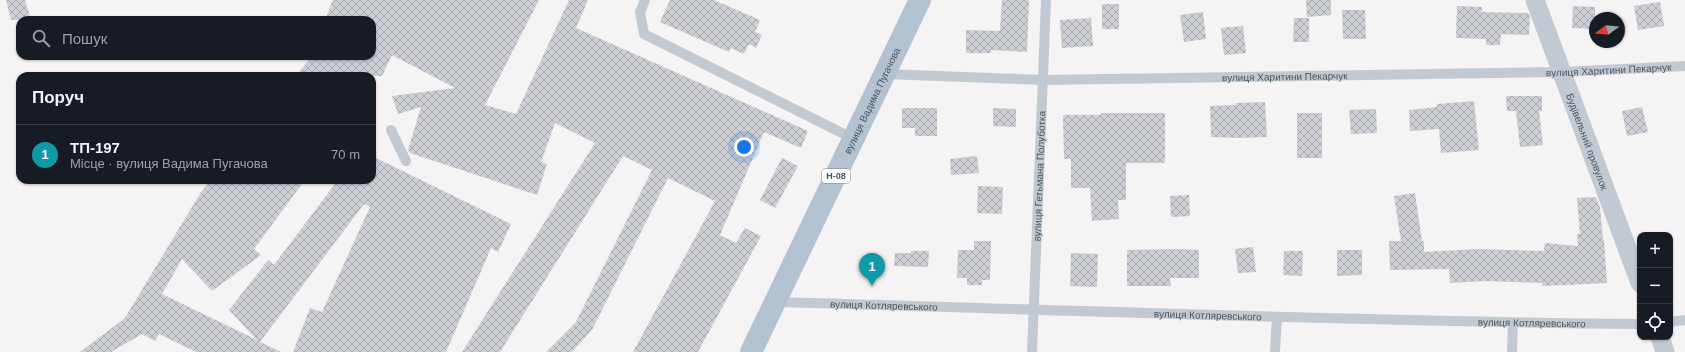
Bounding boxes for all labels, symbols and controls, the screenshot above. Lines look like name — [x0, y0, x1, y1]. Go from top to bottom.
north arrow — [1589, 12, 1625, 48]
search box — [16, 16, 376, 60]
icon: search — [30, 27, 52, 49]
text: Пошук — [62, 30, 107, 47]
street label: вулиця Вадима Пугачова — [842, 45, 902, 155]
street label: вулиця Харитини Пекарчук — [1546, 61, 1672, 78]
street label: вулиця Харитини Пекарчук — [1222, 70, 1348, 83]
text: Поруч — [32, 88, 84, 107]
street label: Будівельний провулок — [1565, 92, 1611, 192]
street label: вулиця Гетьмана Полуботка — [1031, 110, 1047, 242]
your location — [734, 137, 754, 157]
text: ТП-197 — [70, 139, 120, 156]
text: 1 — [41, 147, 49, 162]
text: 70 m — [331, 147, 360, 162]
text: Місце · вулиця Вадима Пугачова — [70, 156, 268, 171]
road number: Н-08 — [822, 169, 850, 183]
map controls — [1637, 232, 1673, 340]
button: + — [1637, 232, 1673, 268]
pin: 1 — [859, 253, 885, 286]
button: − — [1637, 268, 1673, 304]
street label: вулиця Котляревського — [830, 298, 938, 312]
button: locate — [1637, 304, 1673, 340]
street label: вулиця Котляревського — [1154, 308, 1262, 322]
street label: вулиця Котляревського — [1478, 316, 1586, 329]

